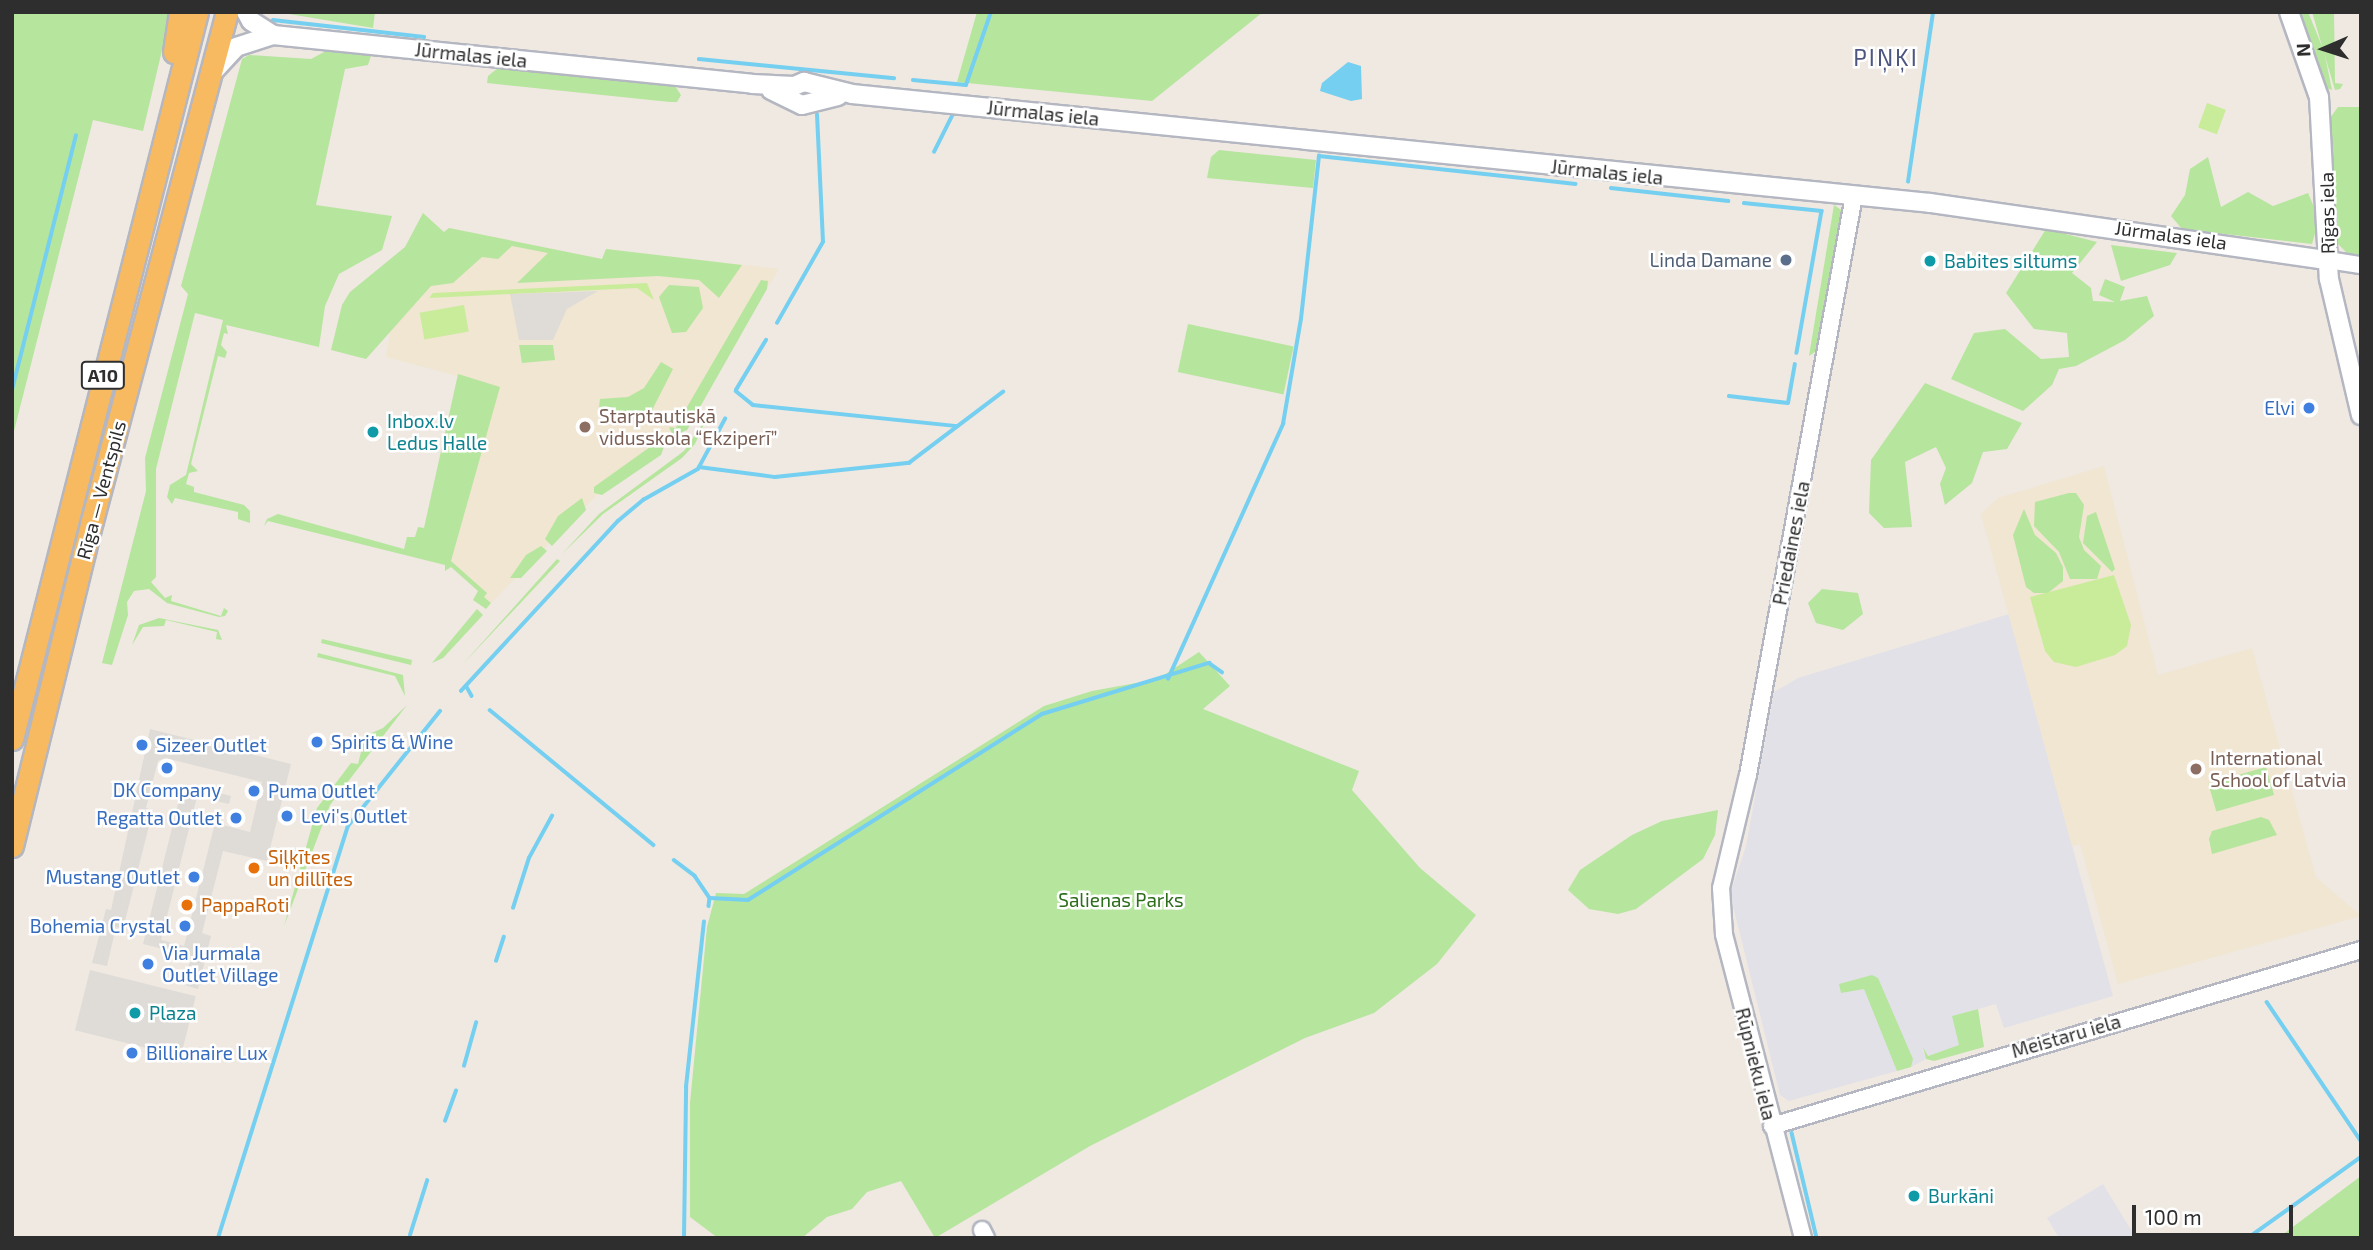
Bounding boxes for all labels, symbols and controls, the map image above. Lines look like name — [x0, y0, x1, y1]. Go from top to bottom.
north arrow — [2289, 14, 2359, 84]
street label: Jūrmalas iela — [414, 38, 528, 72]
district label: PIŅĶI — [1854, 43, 1918, 71]
text: N — [2291, 43, 2314, 58]
street label: Jūrmalas iela — [986, 96, 1100, 130]
street label: Jūrmalas iela — [1550, 155, 1664, 189]
street label: Rīgas iela — [2315, 172, 2339, 254]
street label: Jūrmalas iela — [2113, 216, 2229, 254]
place label: Linda Damane — [1650, 249, 1772, 271]
place label: Babites siltums — [1944, 250, 2077, 272]
marker: Linda Damane — [1778, 252, 1794, 268]
marker: Babites siltums — [1922, 253, 1938, 269]
road number: A10 — [80, 360, 126, 390]
place label: Elvi — [2264, 397, 2295, 419]
marker: Elvi — [2301, 400, 2317, 416]
place label: Starptautiskā vidusskola “Ekziperī” — [599, 405, 778, 449]
place label: Inbox.lv Ledus Halle — [387, 410, 487, 454]
street label: Rīga — Ventspils — [71, 418, 131, 562]
marker: Starptautiskā vidusskola “Ekziperī” — [577, 419, 593, 435]
marker: Inbox.lv Ledus Halle — [365, 424, 381, 440]
street label: Priedaines iela — [1768, 479, 1814, 607]
place label: Spirits & Wine — [331, 731, 454, 753]
place label: Sizeer Outlet — [156, 734, 267, 756]
marker: Spirits & Wine — [309, 734, 325, 750]
marker: Sizeer Outlet — [134, 737, 150, 753]
place label: International School of Latvia — [2210, 747, 2347, 791]
marker: DK Company — [159, 760, 175, 776]
marker: International School of Latvia — [2188, 761, 2204, 777]
place label: DK Company — [113, 779, 221, 801]
place label: Puma Outlet — [268, 780, 375, 802]
marker: Puma Outlet — [246, 783, 262, 799]
place label: Levi's Outlet — [301, 805, 407, 827]
place label: Regatta Outlet — [96, 807, 222, 829]
marker: Levi's Outlet — [279, 808, 295, 824]
marker: Regatta Outlet — [228, 810, 244, 826]
place label: Siļķītes un dillītes — [268, 846, 353, 890]
marker: Siļķītes un dillītes — [246, 860, 262, 876]
place label: Mustang Outlet — [45, 866, 180, 888]
marker: Mustang Outlet — [186, 869, 202, 885]
park label: Salienas Parks — [1058, 889, 1184, 911]
place label: PappaRoti — [201, 894, 289, 916]
marker: PappaRoti — [179, 897, 195, 913]
place label: Bohemia Crystal — [30, 915, 171, 937]
marker: Bohemia Crystal — [177, 918, 193, 934]
place label: Via Jurmala Outlet Village — [162, 942, 279, 986]
marker: Via Jurmala Outlet Village — [140, 956, 156, 972]
place label: Plaza — [149, 1002, 196, 1024]
marker: Plaza — [127, 1005, 143, 1021]
street label: Rūpnieku iela — [1731, 1005, 1781, 1123]
street label: Meistaru iela — [2009, 1010, 2123, 1062]
place label: Billionaire Lux — [146, 1042, 268, 1064]
marker: Billionaire Lux — [124, 1045, 140, 1061]
place label: Burkāni — [1928, 1185, 1994, 1207]
marker: Burkāni — [1906, 1188, 1922, 1204]
scale bar — [2135, 1190, 2296, 1234]
text: 100 m — [2145, 1204, 2202, 1229]

